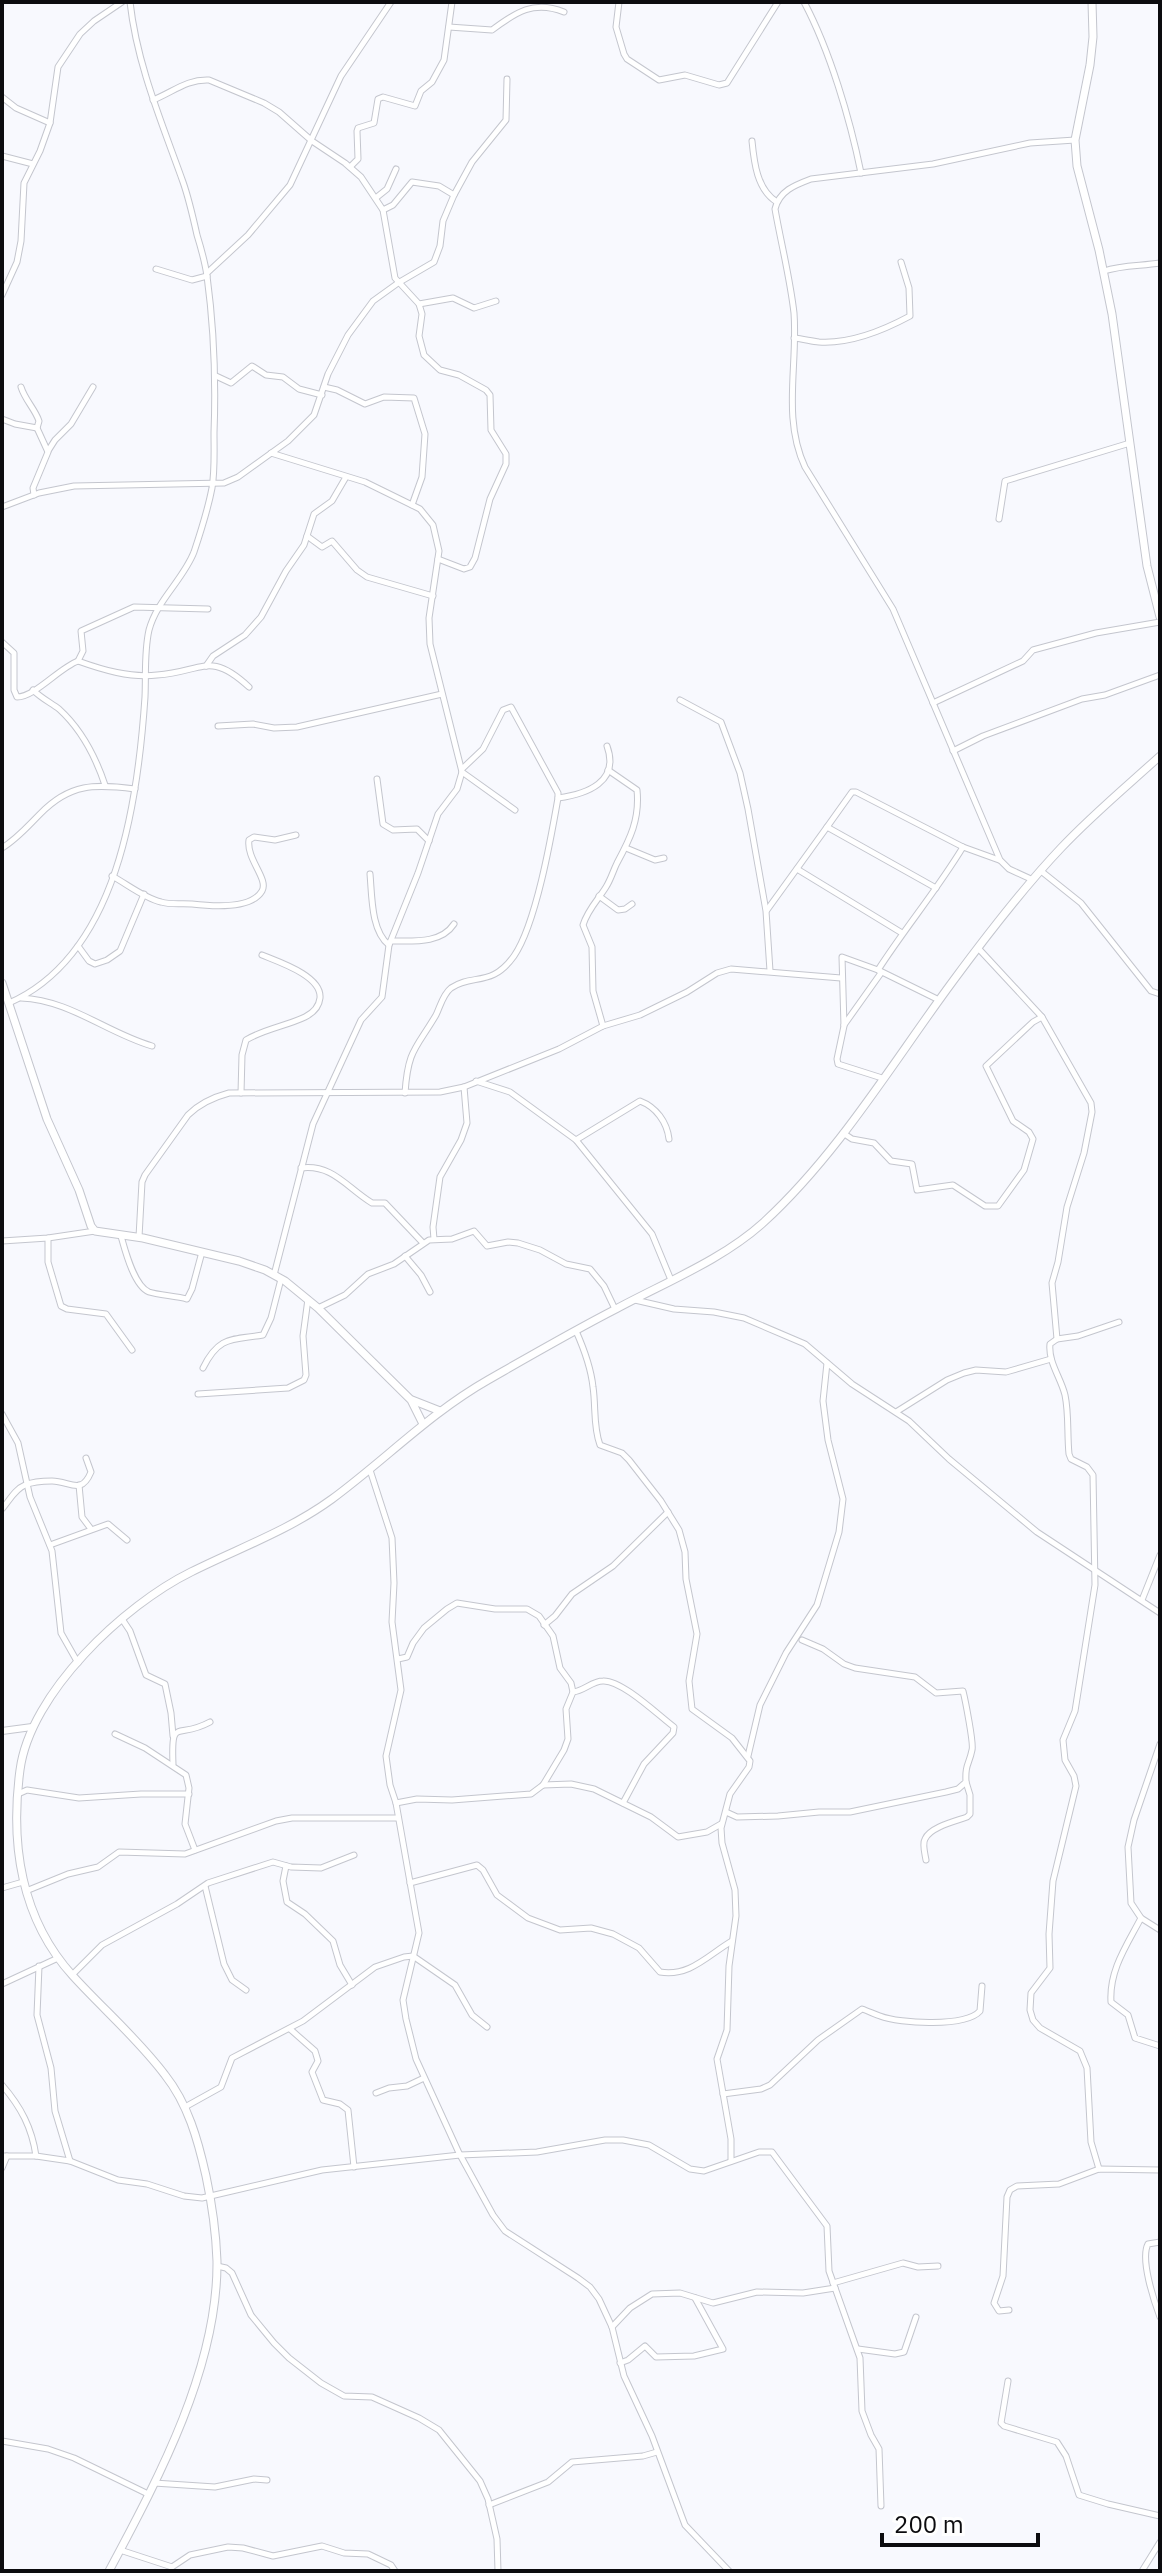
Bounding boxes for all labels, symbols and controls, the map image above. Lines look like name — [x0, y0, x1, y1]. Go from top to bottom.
scale bar — [882, 2497, 1038, 2547]
text: 200 m — [894, 2508, 964, 2540]

